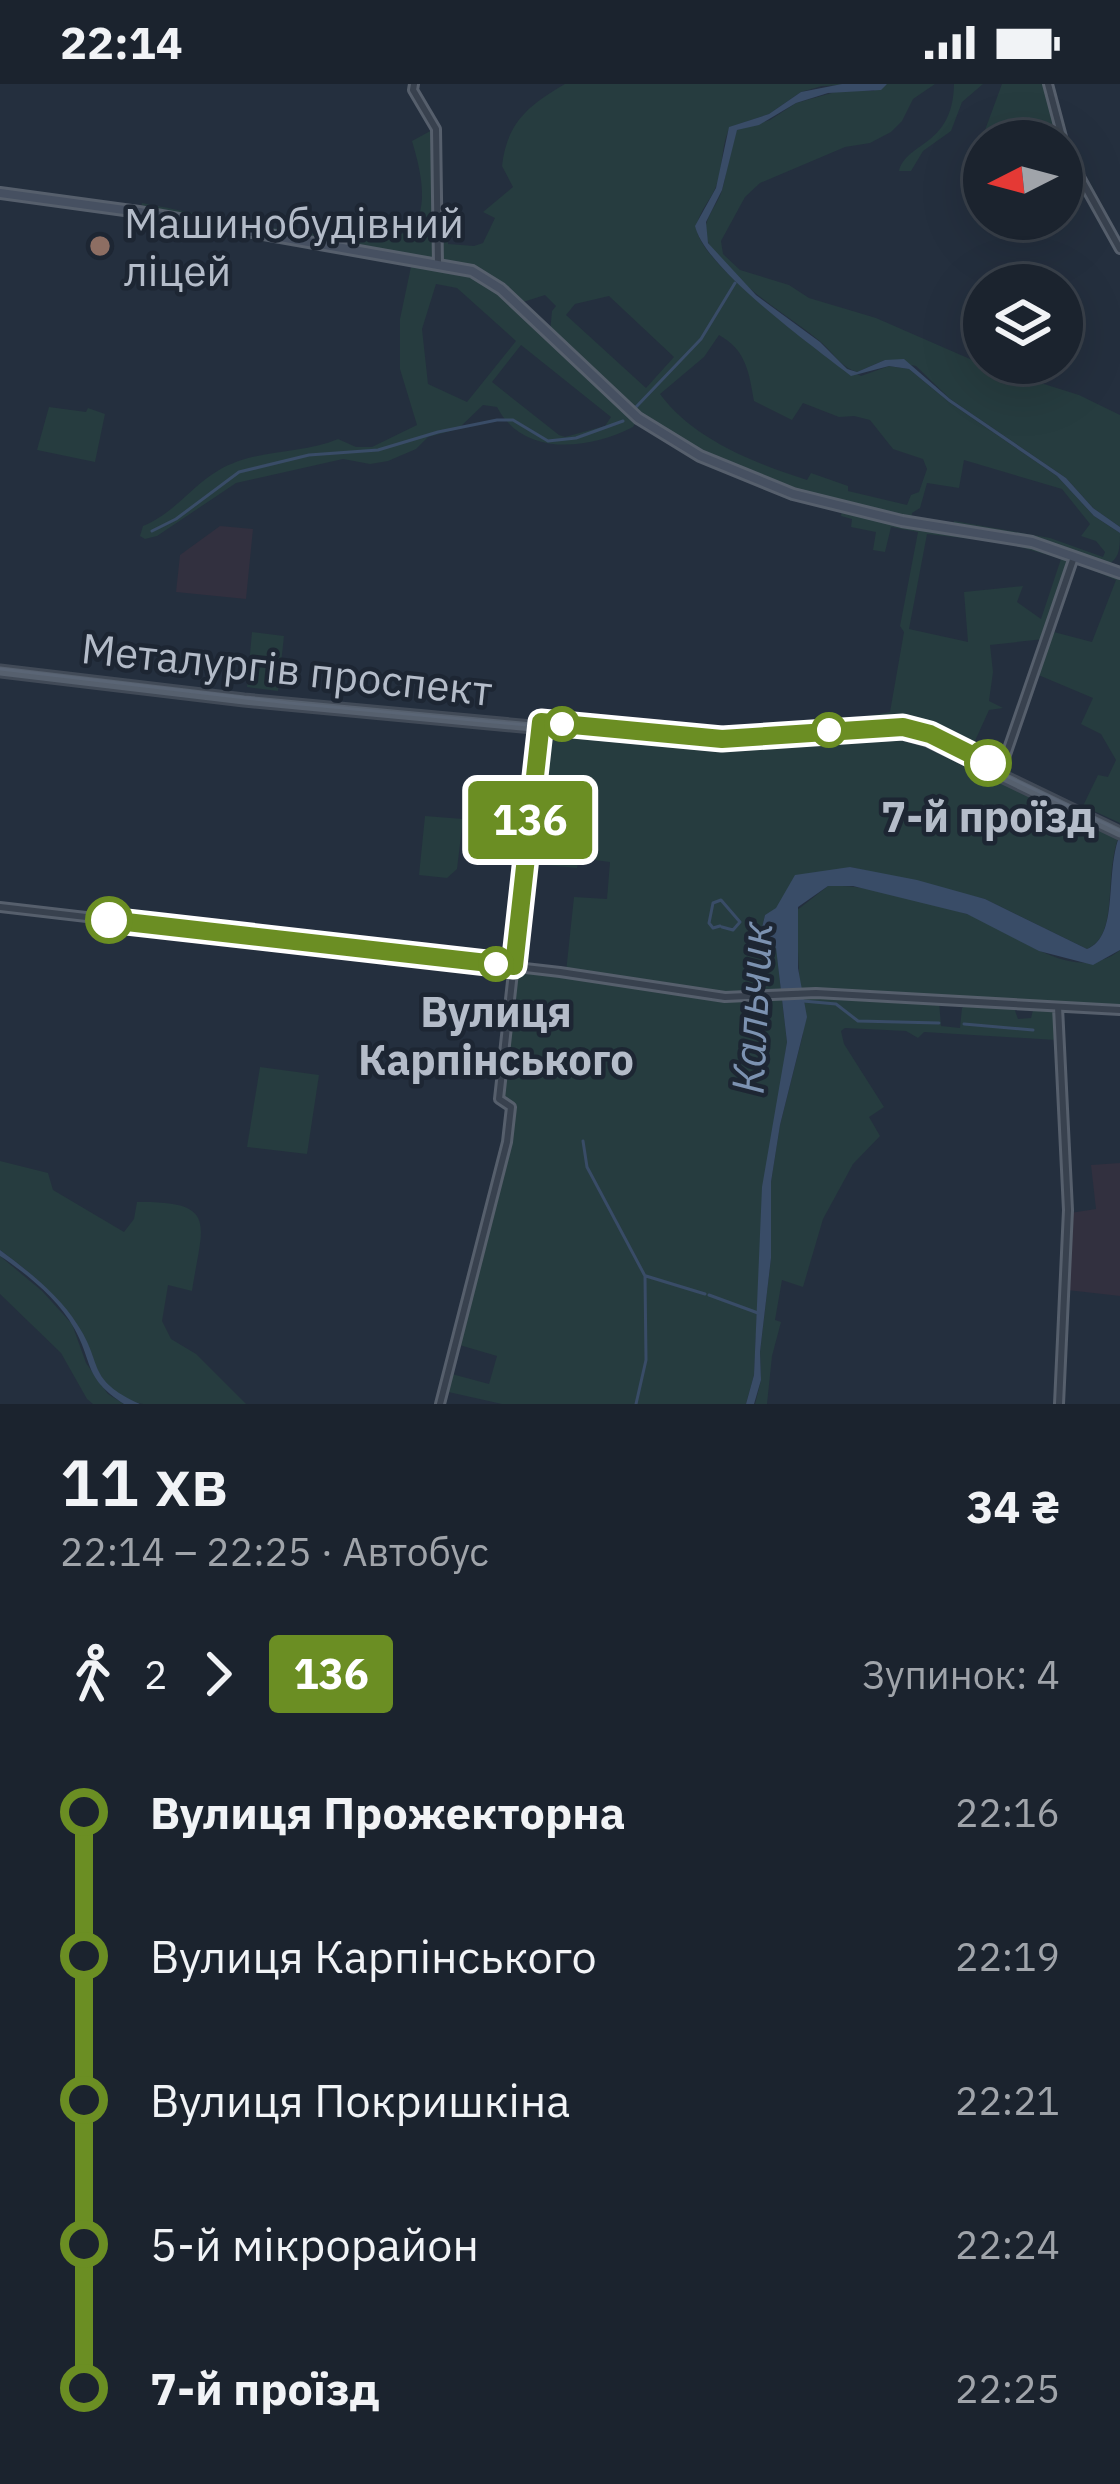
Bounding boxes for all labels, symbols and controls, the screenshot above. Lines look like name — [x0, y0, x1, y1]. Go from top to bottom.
text: 22:14 — [60, 13, 183, 71]
north arrow — [963, 120, 1083, 240]
map controls — [963, 120, 1083, 384]
place label: Машинобудівний ліцей — [124, 195, 464, 298]
marker: Машинобудівний ліцей — [87, 233, 113, 259]
button: layers — [963, 264, 1083, 384]
street label: Металургів проспект — [79, 620, 495, 718]
unlabelled marker — [546, 708, 578, 740]
unlabelled marker — [813, 714, 845, 746]
marker: 7-й проїзд — [966, 741, 1010, 785]
line badge: 136 — [461, 781, 599, 859]
place label: 7-й проїзд — [881, 789, 1095, 844]
text: 136 — [492, 792, 568, 847]
unlabelled marker — [87, 898, 131, 942]
water label: Кальчик — [718, 919, 785, 1095]
marker: Вулиця Карпінського — [480, 948, 512, 980]
place label: Вулиця Карпінського — [358, 984, 634, 1087]
text: 11 хв — [60, 1438, 228, 1524]
text: 34 ₴ — [966, 1477, 1060, 1535]
text: 22:14 – 22:25 · Автобус — [60, 1526, 489, 1577]
icon: walk — [60, 1641, 126, 1707]
icon: forward — [185, 1641, 251, 1707]
text: 136 — [293, 1646, 369, 1701]
text: 2 — [144, 1649, 167, 1700]
text: Зупинок: 4 — [862, 1649, 1060, 1700]
text: Вулиця Прожекторна — [150, 1783, 625, 1841]
text: 22:16 — [955, 1787, 1060, 1838]
text: Вулиця Карпінського — [150, 1927, 597, 1985]
text: 22:19 — [955, 1931, 1060, 1982]
text: Вулиця Покришкіна — [150, 2071, 570, 2129]
text: 22:21 — [955, 2075, 1060, 2126]
text: 5-й мікрорайон — [150, 2215, 479, 2273]
text: 22:24 — [955, 2219, 1060, 2270]
text: 7-й проїзд — [150, 2359, 379, 2417]
text: 22:25 — [955, 2363, 1060, 2414]

